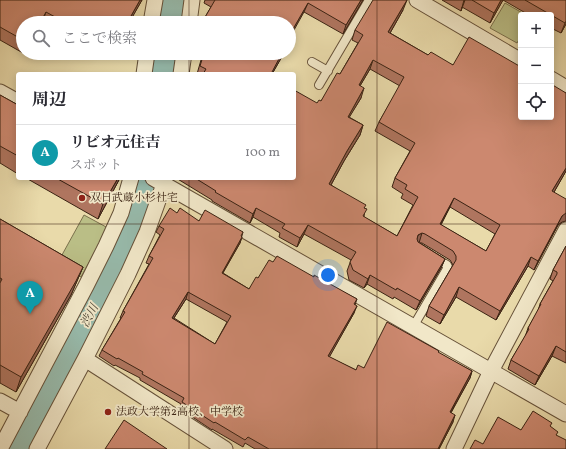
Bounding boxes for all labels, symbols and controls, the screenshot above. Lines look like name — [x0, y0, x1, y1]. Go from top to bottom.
map controls — [518, 12, 554, 120]
button: + — [518, 12, 554, 48]
search box — [16, 16, 296, 60]
icon: search — [30, 27, 52, 49]
text: ここで検索 — [62, 29, 137, 50]
button: − — [518, 48, 554, 84]
button: locate — [518, 84, 554, 120]
text: 周辺 — [32, 89, 66, 112]
text: リビオ元住吉 — [70, 133, 160, 154]
text: A — [40, 144, 50, 162]
text: 100 m — [245, 144, 280, 162]
text: スポット — [70, 157, 122, 175]
place label: 双日武蔵小杉社宅 — [90, 191, 178, 206]
marker: 双日武蔵小杉社宅 — [77, 193, 87, 203]
your location — [318, 265, 338, 285]
pin: A — [17, 281, 43, 314]
water label: 渋川 — [77, 300, 104, 330]
place label: 法政大学第2高校、中学校 — [116, 405, 243, 420]
marker: 法政大学第2高校、中学校 — [103, 407, 113, 417]

